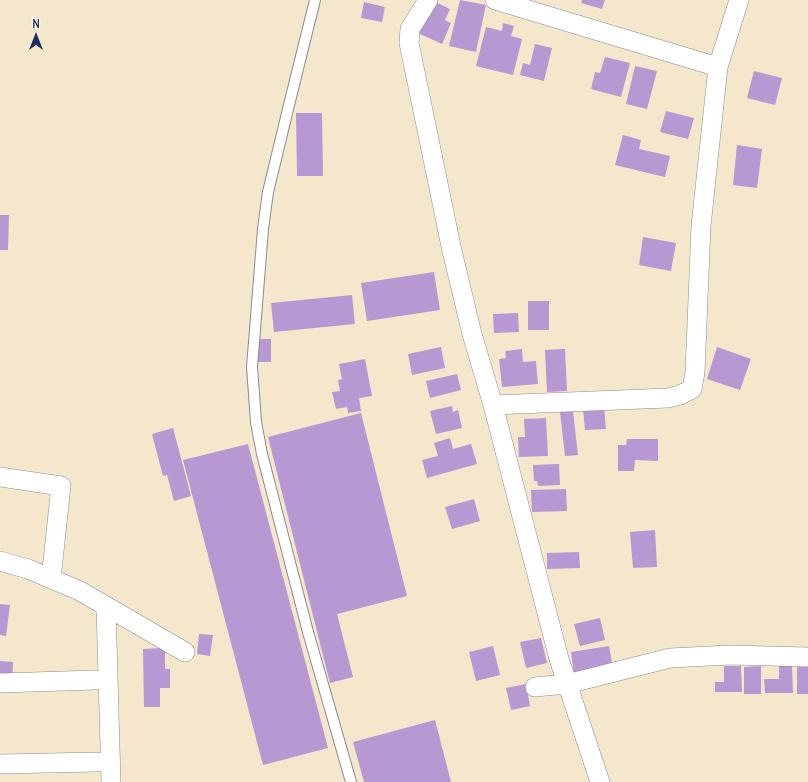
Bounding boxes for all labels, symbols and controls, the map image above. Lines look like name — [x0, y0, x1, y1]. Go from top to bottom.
north arrow — [16, 16, 56, 56]
text: N — [32, 17, 40, 31]

